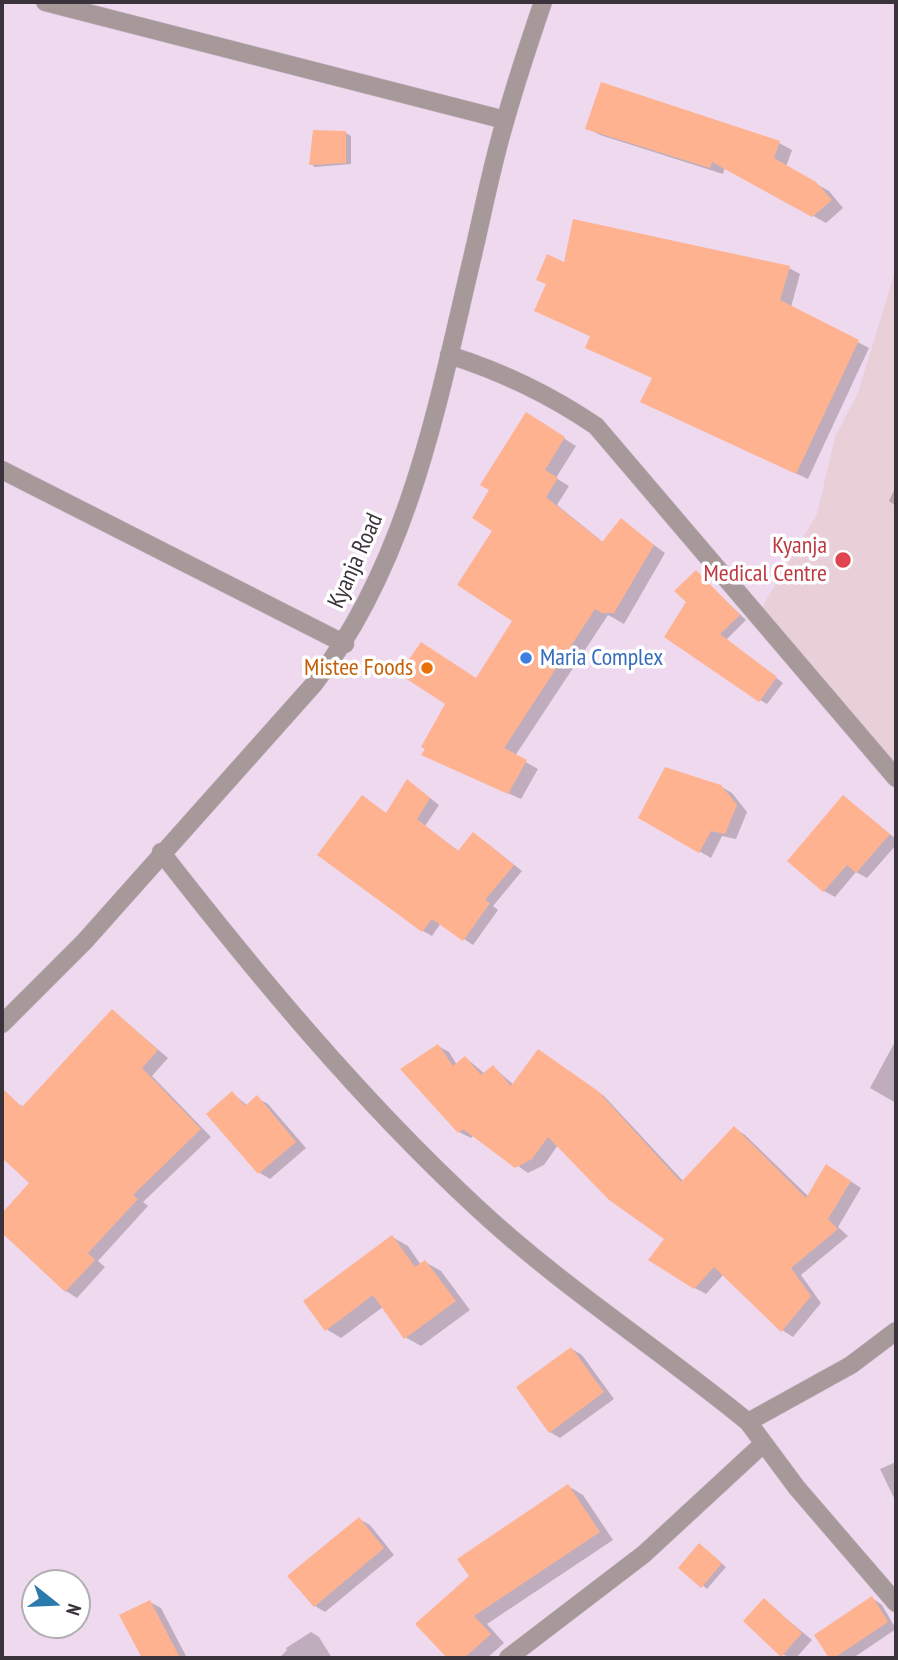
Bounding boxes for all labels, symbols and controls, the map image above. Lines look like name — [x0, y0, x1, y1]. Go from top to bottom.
street label: Kyanja Road — [322, 509, 390, 613]
place label: Kyanja Medical Centre — [704, 532, 827, 588]
marker: Kyanja Medical Centre — [833, 550, 853, 570]
place label: Maria Complex — [540, 644, 663, 672]
marker: Maria Complex — [518, 650, 534, 666]
place label: Mistee Foods — [304, 654, 413, 682]
marker: Mistee Foods — [419, 660, 435, 676]
north arrow — [21, 1569, 91, 1639]
text: N — [61, 1601, 87, 1618]

